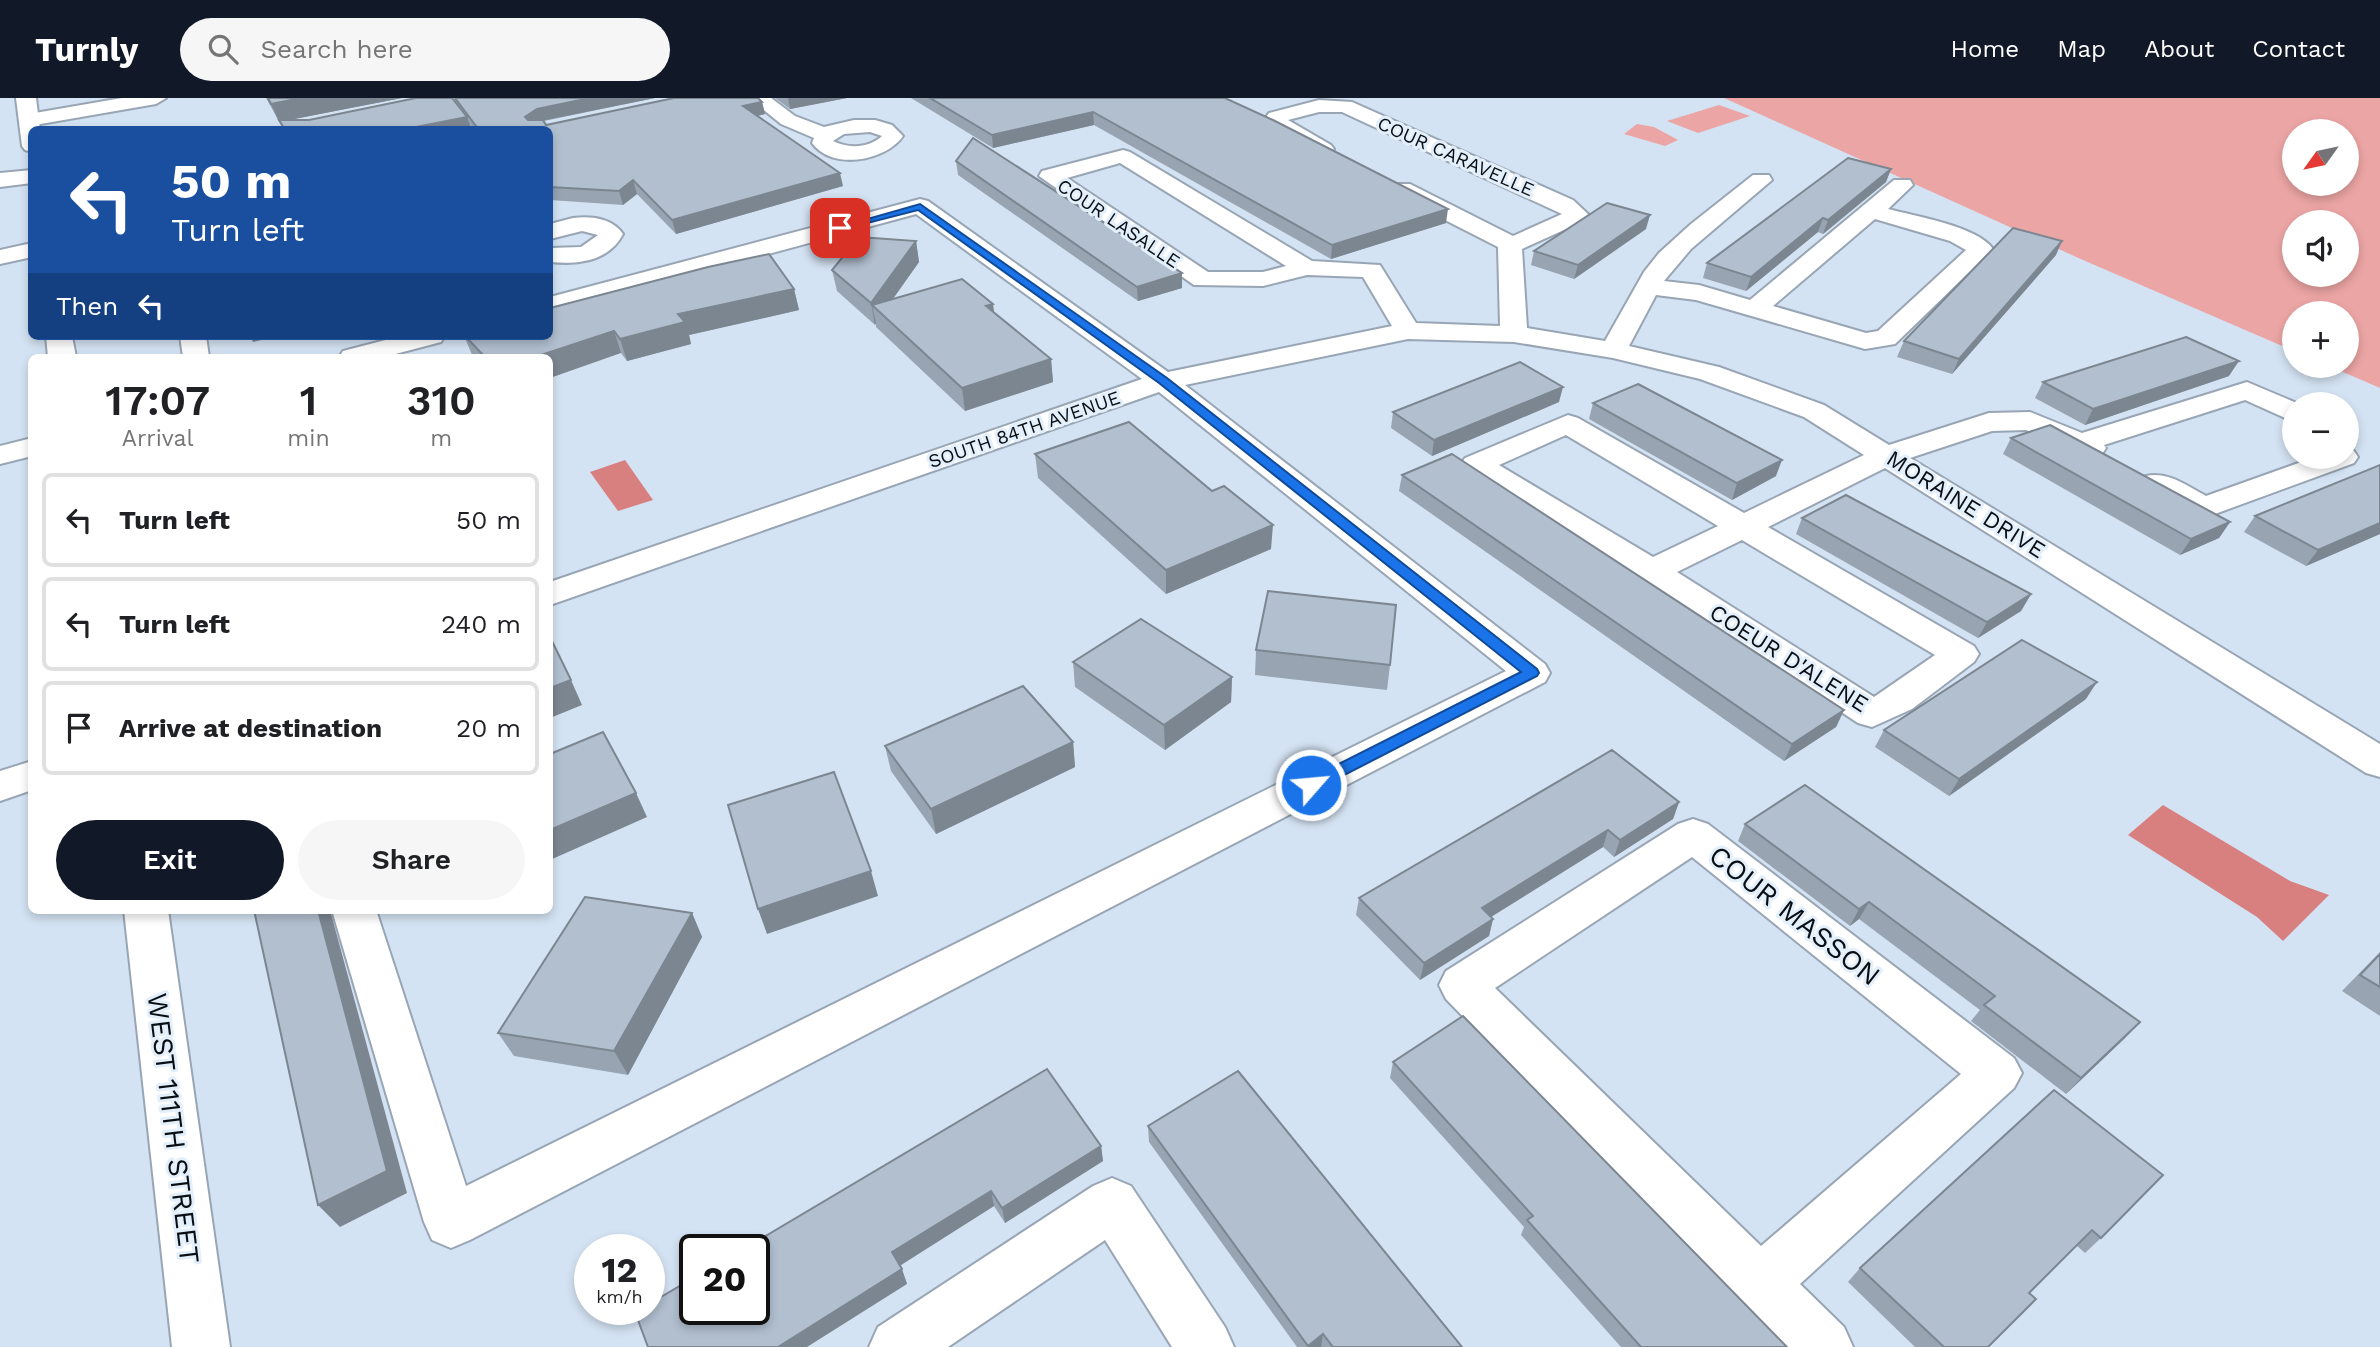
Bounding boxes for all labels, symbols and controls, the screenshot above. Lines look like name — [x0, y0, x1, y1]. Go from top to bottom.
search box — [180, 18, 670, 81]
text: Turnly — [35, 30, 138, 69]
icon: search — [204, 30, 242, 68]
text: Search here — [260, 34, 413, 64]
text: Home — [1951, 35, 2019, 63]
text: Map — [2057, 35, 2106, 63]
text: About — [2144, 35, 2214, 63]
text: Contact — [2252, 35, 2345, 63]
street label: COUR CARAVELLE — [1374, 112, 1538, 201]
north arrow — [2282, 119, 2359, 196]
map controls — [2282, 119, 2359, 469]
text: 50 m — [171, 152, 291, 210]
icon: left — [56, 154, 147, 245]
street label: COUR LASALLE — [1053, 174, 1184, 273]
pin — [810, 198, 870, 258]
icon: arrive — [821, 209, 859, 247]
button: sound — [2282, 210, 2359, 287]
text: Turn left — [171, 211, 304, 249]
icon: left — [132, 287, 170, 325]
text: Then — [56, 291, 118, 321]
button: + — [2282, 301, 2359, 378]
text: 17:07 — [105, 376, 210, 425]
text: 1 — [300, 376, 317, 425]
text: 310 — [407, 376, 476, 425]
street label: SOUTH 84TH AVENUE — [925, 386, 1123, 473]
button: − — [2282, 392, 2359, 469]
text: Arrival — [122, 425, 194, 452]
text: min — [287, 425, 330, 452]
text: m — [430, 425, 452, 452]
street label: MORAINE DRIVE — [1881, 445, 2050, 564]
icon: left — [60, 501, 98, 539]
text: Turn left — [119, 505, 230, 535]
text: 50 m — [456, 505, 521, 535]
street label: COEUR D'ALENE — [1704, 599, 1873, 718]
icon: left — [60, 605, 98, 643]
text: Turn left — [119, 609, 230, 639]
text: 240 m — [441, 609, 521, 639]
icon: arrive — [60, 709, 98, 747]
text: Arrive at destination — [119, 713, 382, 743]
text: 20 m — [456, 713, 521, 743]
position arrow — [1274, 748, 1348, 822]
button: Exit — [56, 820, 284, 900]
button: Share — [298, 820, 525, 900]
street label: COUR MASSON — [1703, 838, 1887, 992]
street label: WEST 111TH STREET — [141, 991, 206, 1265]
speed limit sign: 20 — [679, 1234, 770, 1325]
text: 12 — [602, 1249, 637, 1291]
text: km/h — [596, 1286, 643, 1307]

